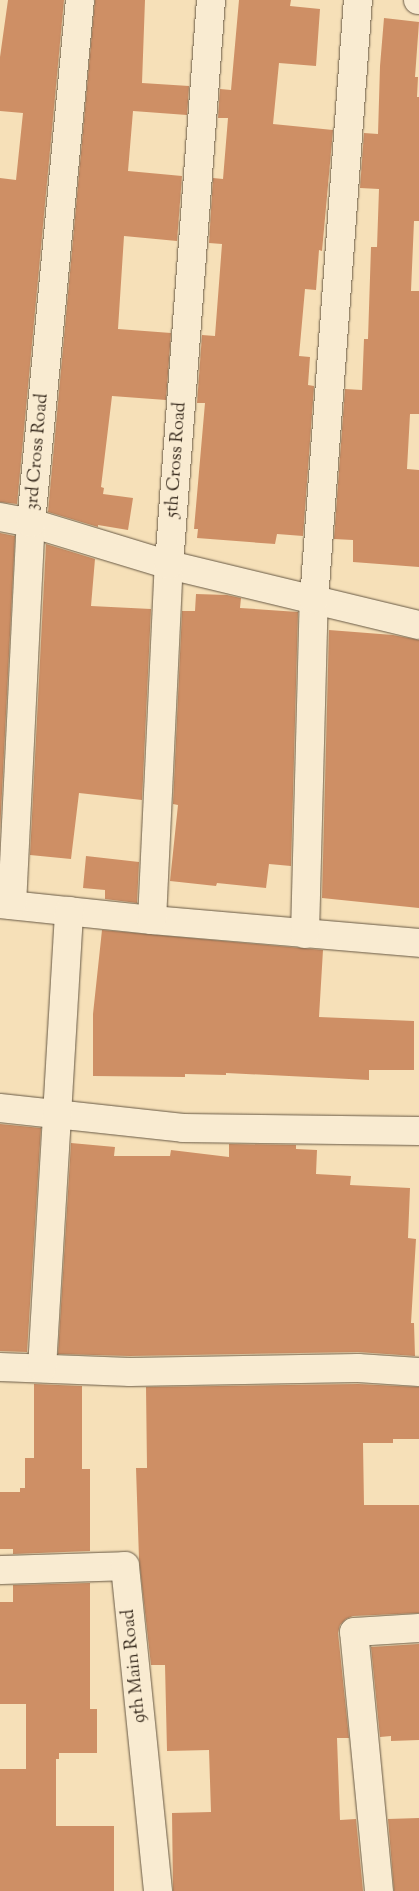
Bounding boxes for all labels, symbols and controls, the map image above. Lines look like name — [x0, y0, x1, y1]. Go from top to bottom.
street label: 3rd Cross Road — [22, 393, 54, 511]
street label: 5th Cross Road — [162, 401, 192, 519]
street label: 9th Main Road — [118, 1608, 152, 1724]

